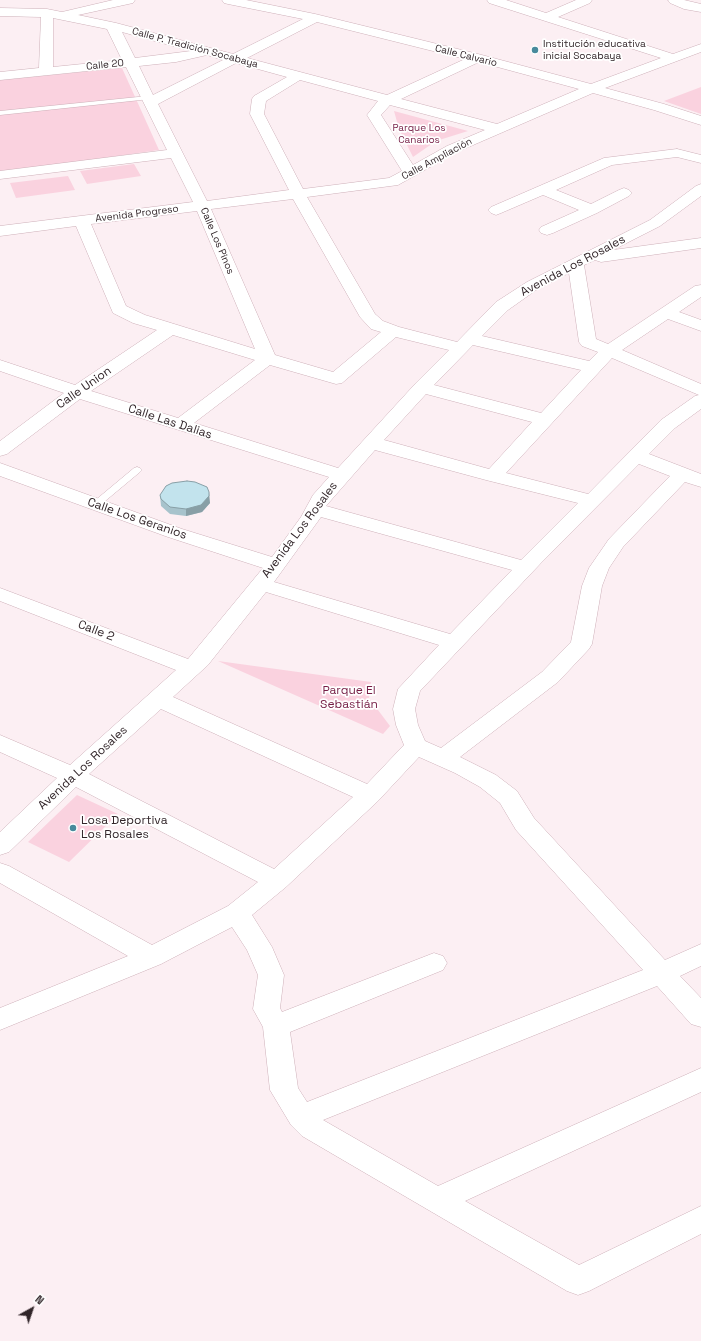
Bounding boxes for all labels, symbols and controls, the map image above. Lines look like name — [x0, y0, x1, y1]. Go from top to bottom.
street label: Calle P. Tradición Socabaya — [131, 25, 259, 71]
place label: Institución educativa inicial Socabaya — [543, 38, 646, 62]
street label: Calle Calvario — [434, 42, 498, 70]
marker: Institución educativa inicial Socabaya — [530, 45, 540, 55]
street label: Calle 20 — [85, 57, 125, 73]
park label: Parque Los Canarios — [392, 122, 446, 146]
street label: Calle Ampliación — [400, 135, 474, 183]
street label: Avenida Progreso — [95, 203, 179, 225]
street label: Calle Los Pinos — [198, 206, 236, 276]
street label: Avenida Los Rosales — [518, 232, 628, 300]
street label: Calle Union — [54, 364, 114, 412]
street label: Calle Las Dalias — [126, 402, 214, 442]
street label: Avenida Los Rosales — [259, 479, 341, 581]
street label: Calle Los Geranios — [85, 495, 189, 543]
street label: Calle 2 — [76, 617, 116, 645]
park label: Parque El Sebastián — [320, 684, 378, 712]
street label: Avenida Los Rosales — [35, 723, 131, 813]
place label: Losa Deportiva Los Rosales — [81, 814, 168, 842]
marker: Losa Deportiva Los Rosales — [68, 823, 78, 833]
north arrow — [12, 1289, 52, 1329]
text: N — [32, 1292, 47, 1308]

